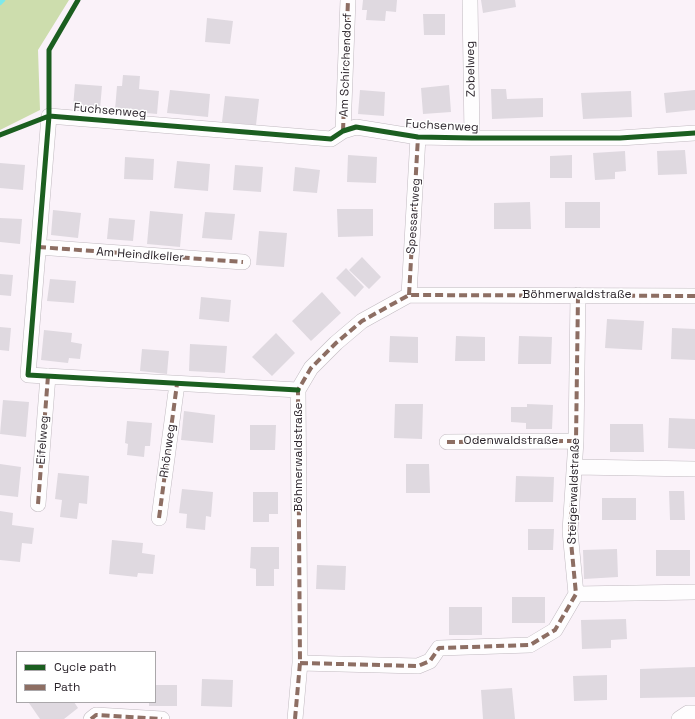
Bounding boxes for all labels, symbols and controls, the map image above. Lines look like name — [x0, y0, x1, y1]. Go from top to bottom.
street label: Am Schirchendorf — [337, 13, 355, 117]
street label: Zobelweg — [463, 41, 479, 97]
street label: Fuchsenweg — [73, 101, 147, 121]
street label: Fuchsenweg — [405, 117, 479, 135]
street label: Spessartweg — [404, 178, 424, 254]
street label: Am Heindlkeller — [96, 245, 184, 265]
street label: Böhmerwaldstraße — [522, 288, 632, 302]
street label: Böhmerwaldstraße — [292, 402, 306, 512]
street label: Eifelweg — [34, 415, 52, 465]
street label: Rhönweg — [157, 423, 179, 479]
street label: Odenwaldstraße — [464, 434, 558, 448]
street label: Steigerwaldstraße — [565, 437, 583, 545]
legend — [16, 651, 156, 703]
text: Cycle path — [54, 659, 116, 675]
text: Path — [54, 679, 80, 695]

